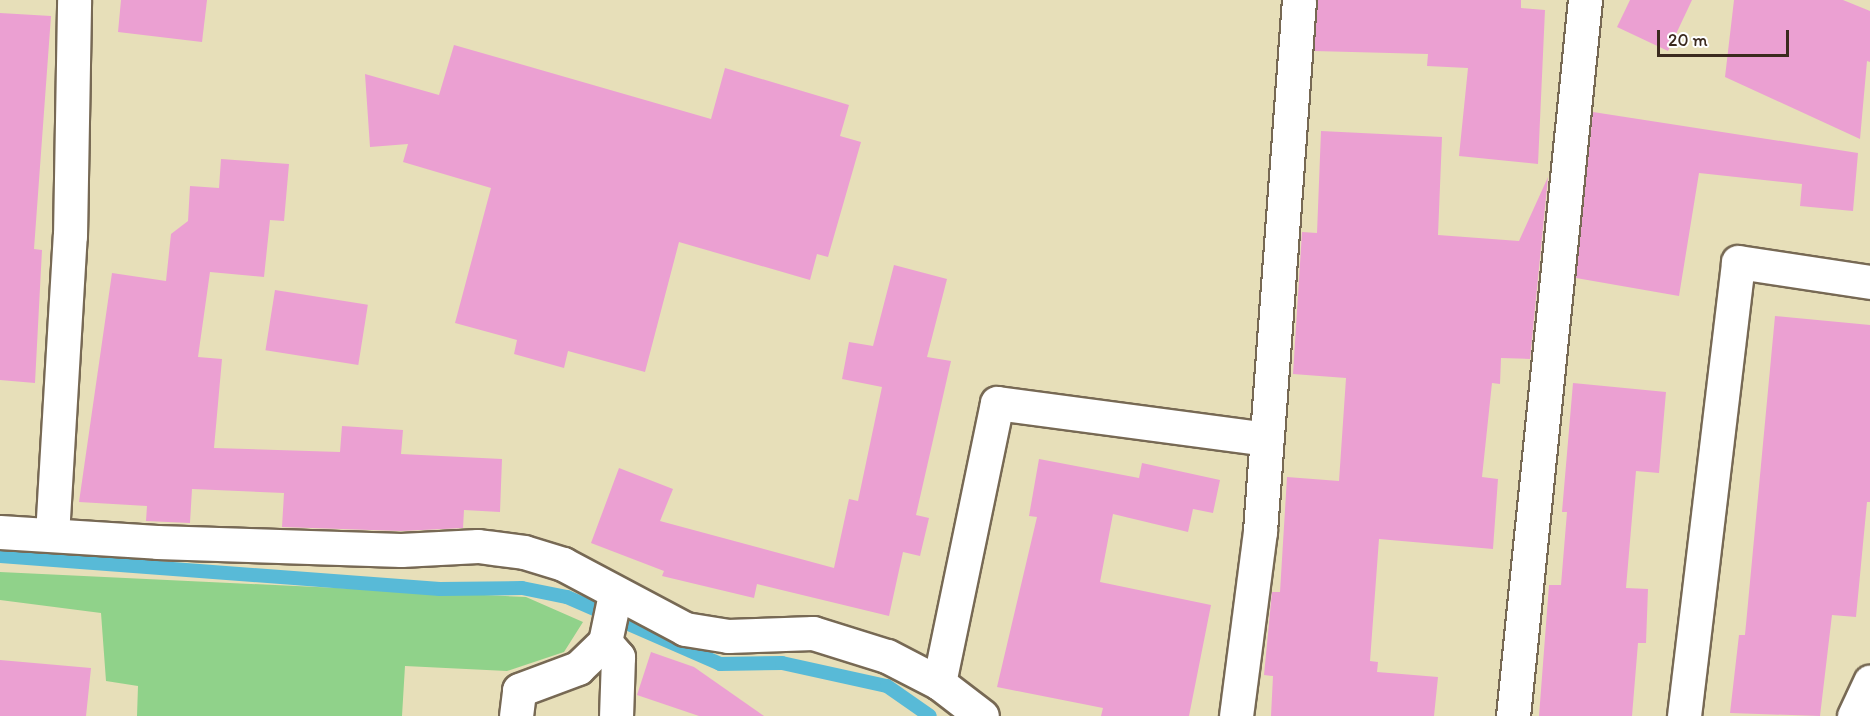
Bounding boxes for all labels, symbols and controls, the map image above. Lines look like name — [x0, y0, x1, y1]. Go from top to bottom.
scale bar — [1660, 18, 1792, 56]
text: 20 m — [1668, 29, 1708, 51]

